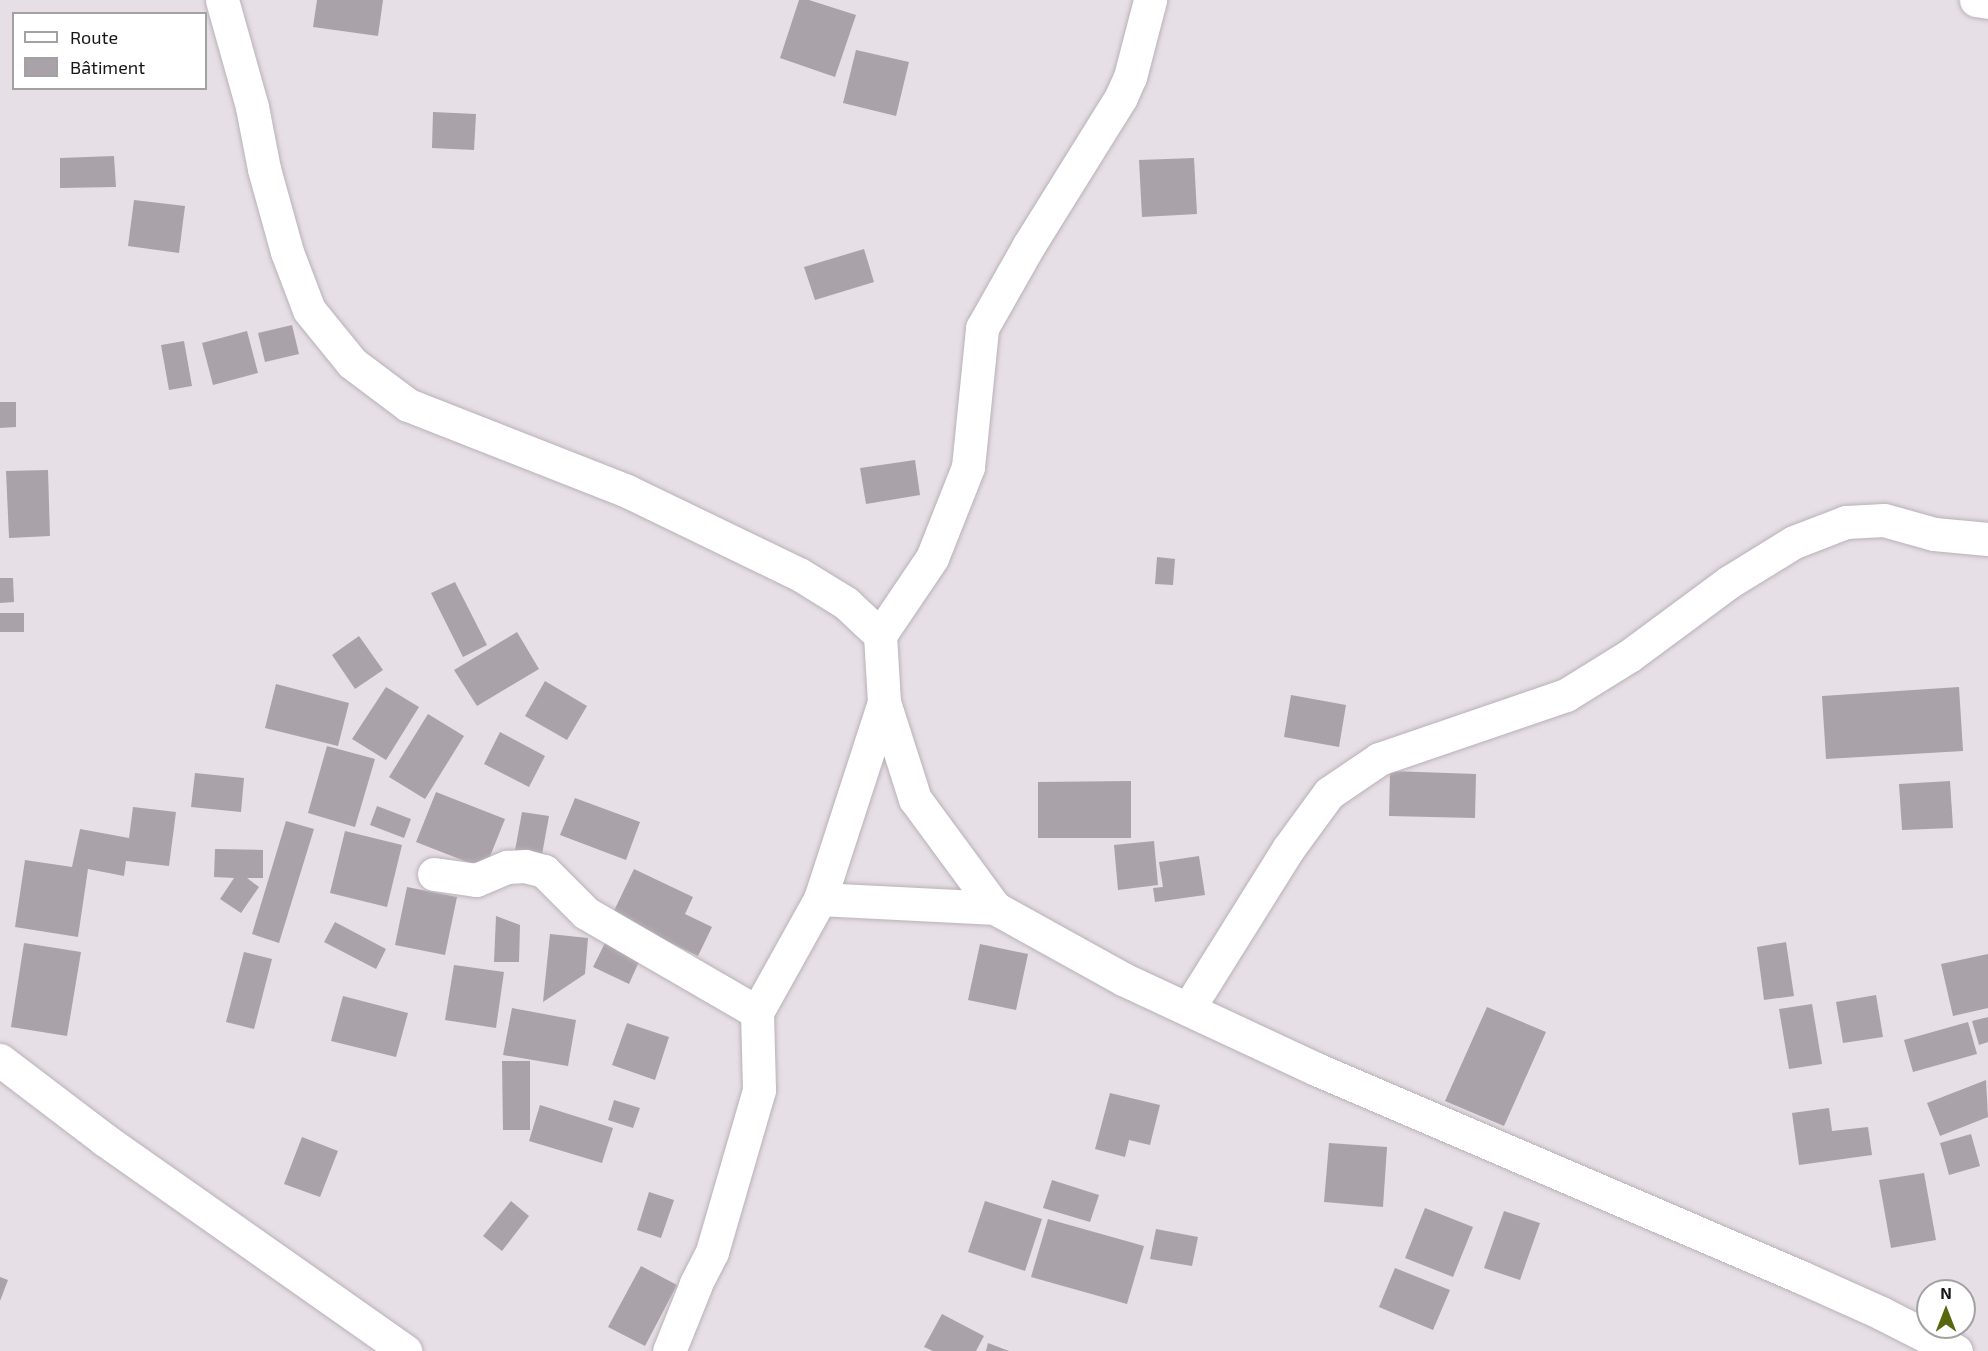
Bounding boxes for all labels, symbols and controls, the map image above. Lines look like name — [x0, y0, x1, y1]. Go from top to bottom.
legend — [12, 12, 207, 90]
text: Route — [70, 26, 118, 48]
text: Bâtiment — [70, 56, 145, 78]
north arrow — [1916, 1279, 1976, 1339]
text: N — [1940, 1283, 1952, 1302]

